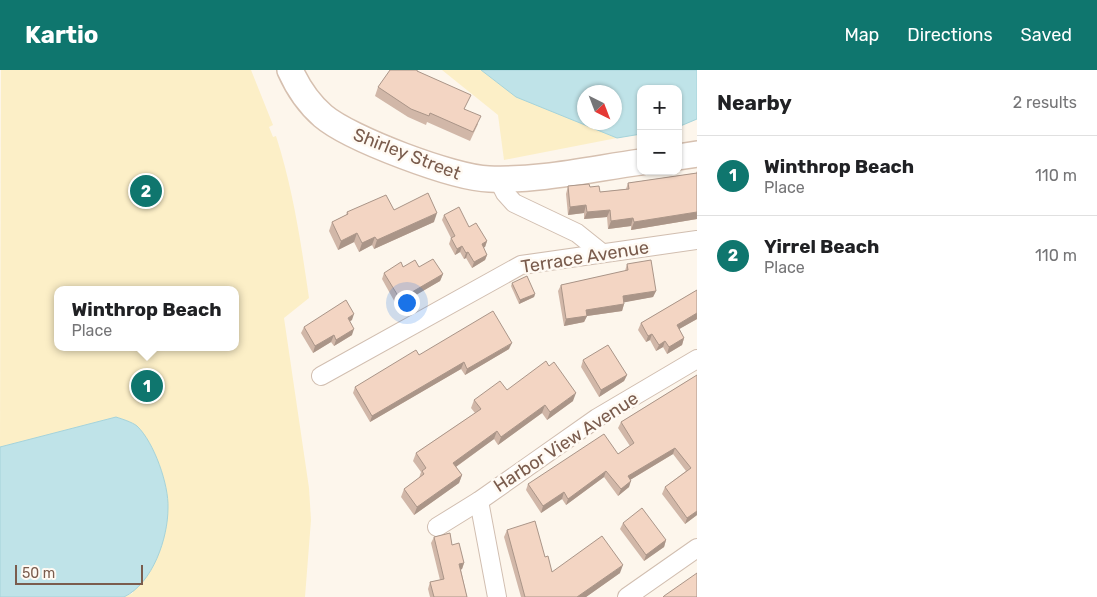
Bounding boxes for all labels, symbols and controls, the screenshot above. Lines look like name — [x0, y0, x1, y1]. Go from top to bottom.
text: Kartio — [25, 21, 99, 49]
text: Map — [844, 24, 879, 46]
text: Directions — [907, 24, 993, 46]
text: Saved — [1021, 24, 1072, 46]
north arrow — [577, 85, 622, 130]
map controls — [637, 85, 682, 175]
button: + — [637, 85, 682, 130]
text: Nearby — [717, 90, 792, 115]
text: 2 results — [1013, 93, 1077, 112]
street label: Shirley Street — [350, 123, 464, 185]
button: − — [637, 130, 682, 175]
text: Winthrop Beach — [764, 155, 914, 178]
text: 1 — [729, 166, 737, 185]
text: 110 m — [1035, 166, 1077, 185]
pin: 2 — [130, 172, 162, 210]
text: Place — [764, 178, 805, 197]
text: Yirrel Beach — [764, 235, 879, 258]
street label: Terrace Avenue — [519, 236, 651, 278]
text: 2 — [728, 246, 738, 265]
text: 110 m — [1035, 246, 1077, 265]
text: Place — [764, 258, 805, 277]
popup — [54, 286, 239, 351]
your location — [394, 290, 420, 316]
text: Winthrop Beach — [71, 298, 222, 321]
text: Place — [71, 321, 112, 340]
pin: 1 — [131, 367, 163, 405]
street label: Harbor View Avenue — [490, 387, 642, 497]
scale bar — [15, 562, 142, 585]
text: 50 m — [22, 565, 55, 582]

